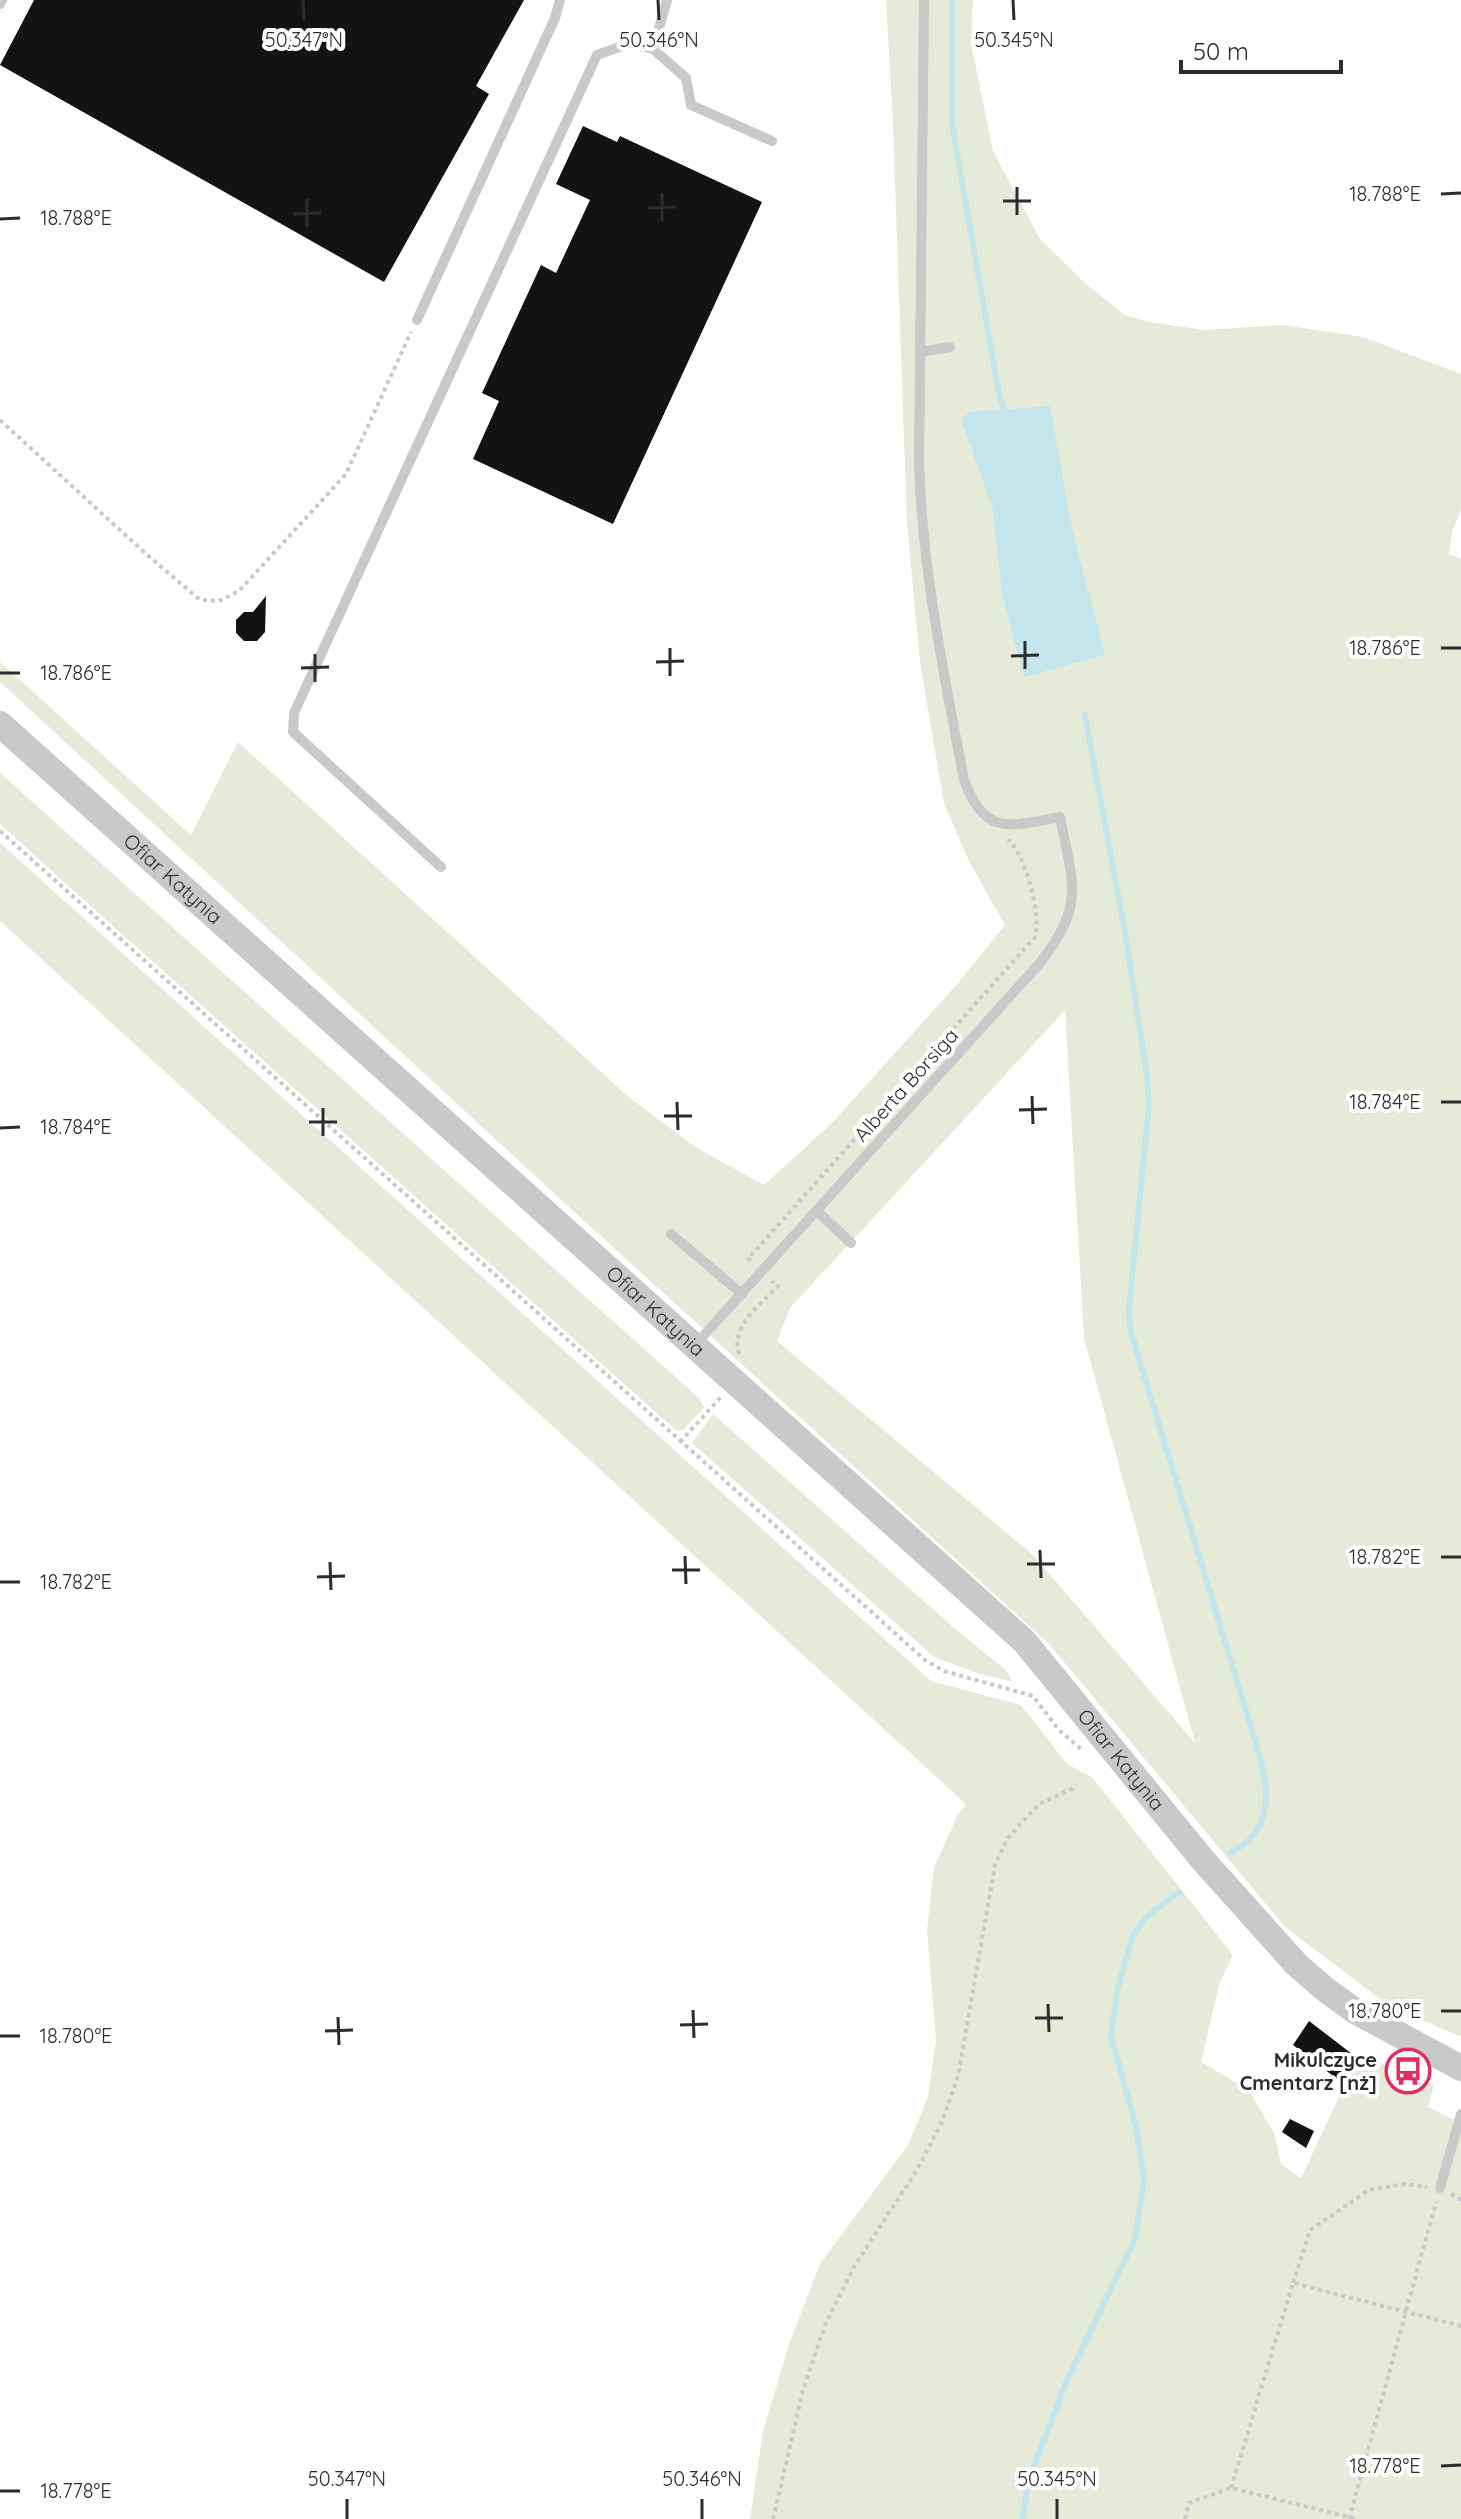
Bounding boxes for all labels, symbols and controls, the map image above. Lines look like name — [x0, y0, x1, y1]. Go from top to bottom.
scale bar — [1181, 24, 1341, 74]
text: 50.347°N — [265, 27, 343, 52]
text: 50.346°N — [619, 27, 699, 52]
text: 50.345°N — [974, 27, 1054, 52]
text: 50 m — [1193, 36, 1249, 66]
text: 18.788°E — [1349, 181, 1421, 206]
text: 18.788°E — [40, 205, 112, 230]
text: 18.786°E — [1349, 635, 1421, 660]
text: 18.786°E — [40, 660, 112, 685]
street label: Ofiar Katynia — [119, 828, 228, 929]
street label: Alberta Borsiga — [848, 1023, 963, 1147]
text: 18.784°E — [1349, 1089, 1421, 1114]
text: 18.784°E — [40, 1114, 112, 1139]
street label: Ofiar Katynia — [601, 1260, 710, 1361]
text: 18.782°E — [1349, 1544, 1421, 1569]
text: 18.782°E — [40, 1569, 112, 1594]
street label: Ofiar Katynia — [1073, 1704, 1170, 1815]
text: 18.780°E — [1349, 1998, 1421, 2023]
text: 18.780°E — [40, 2023, 112, 2048]
place label: Mikulczyce Cmentarz [nż] — [1240, 2047, 1377, 2095]
bus stop icon: Mikulczyce Cmentarz [nż] — [1384, 2047, 1432, 2095]
text: 18.778°E — [1349, 2453, 1421, 2478]
text: 50.347°N — [308, 2466, 386, 2491]
text: 50.346°N — [662, 2466, 742, 2491]
text: 50.345°N — [1017, 2466, 1097, 2491]
text: 18.778°E — [40, 2478, 112, 2503]

